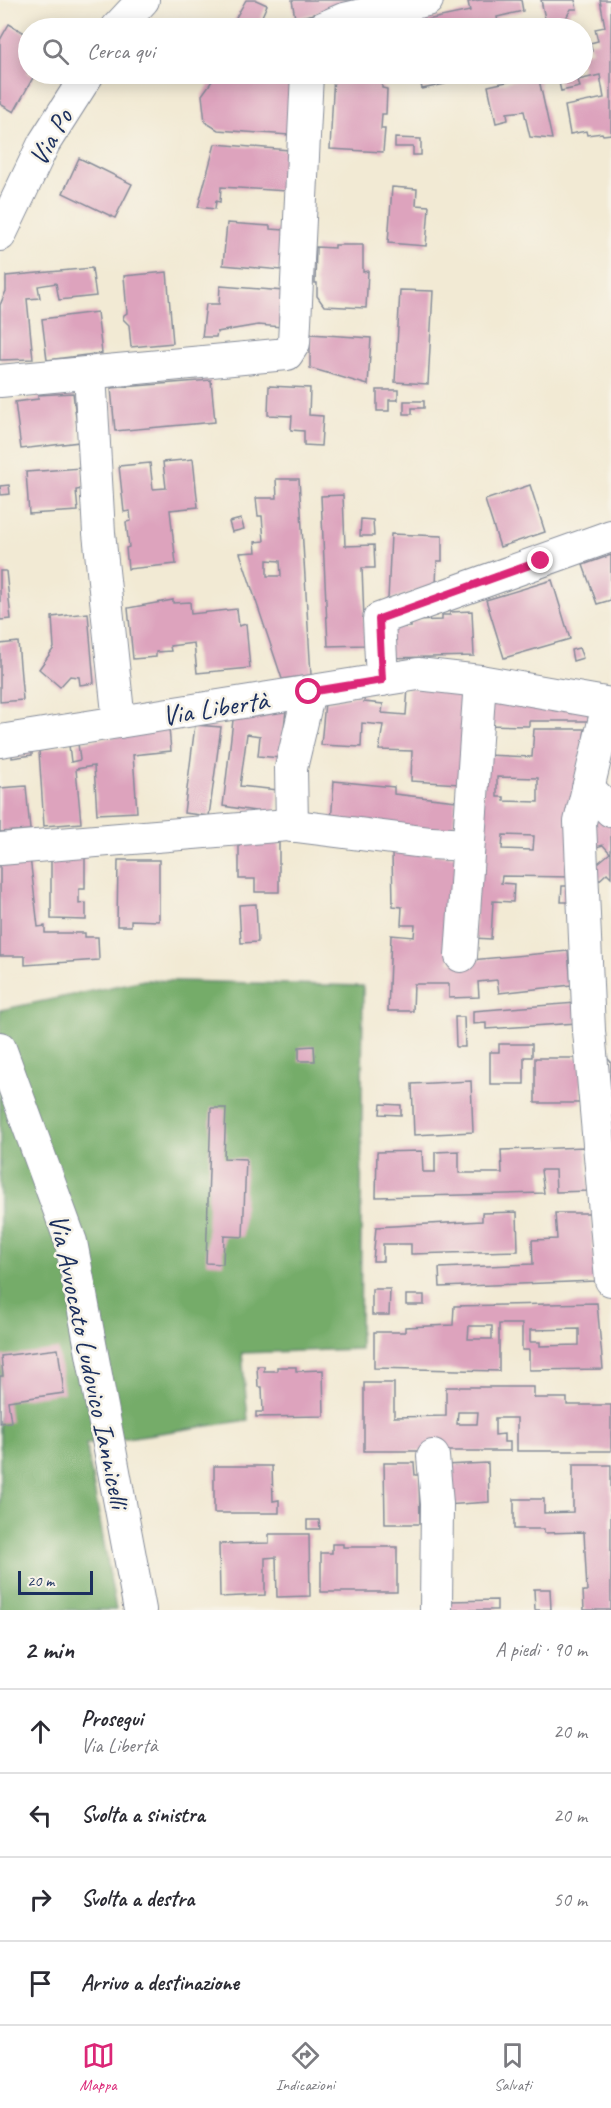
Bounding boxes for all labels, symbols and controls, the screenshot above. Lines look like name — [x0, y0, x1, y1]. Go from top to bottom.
search box — [18, 18, 593, 84]
icon: search — [39, 35, 72, 68]
text: Cerca qui — [87, 37, 155, 65]
street label: Via Po — [20, 101, 82, 172]
route end — [527, 547, 553, 573]
route start — [295, 678, 321, 704]
street label: Via Libertà — [159, 682, 272, 733]
street label: Via Avvocato Ludovico Iannicelli — [41, 1211, 139, 1515]
scale bar — [18, 1568, 93, 1596]
text: 20 m — [27, 1571, 54, 1591]
text: 2 min — [24, 1633, 74, 1666]
text: A piedi · 90 m — [495, 1637, 587, 1662]
text: Prosegui — [81, 1705, 143, 1733]
icon: ahead — [24, 1715, 57, 1748]
text: 20 m — [553, 1719, 587, 1744]
text: Via Libertà — [81, 1733, 157, 1758]
icon: left — [24, 1799, 57, 1832]
text: Svolta a sinistra — [81, 1801, 205, 1829]
text: 20 m — [553, 1803, 587, 1828]
icon: right — [24, 1883, 57, 1916]
text: Svolta a destra — [81, 1885, 194, 1913]
text: 50 m — [553, 1887, 587, 1912]
icon: arrive — [24, 1967, 57, 2000]
text: Arrivo a destinazione — [81, 1969, 239, 1997]
tab: Mappa — [80, 2039, 117, 2095]
tab: Indicazioni — [276, 2039, 335, 2095]
tab: Salvati — [494, 2039, 531, 2095]

